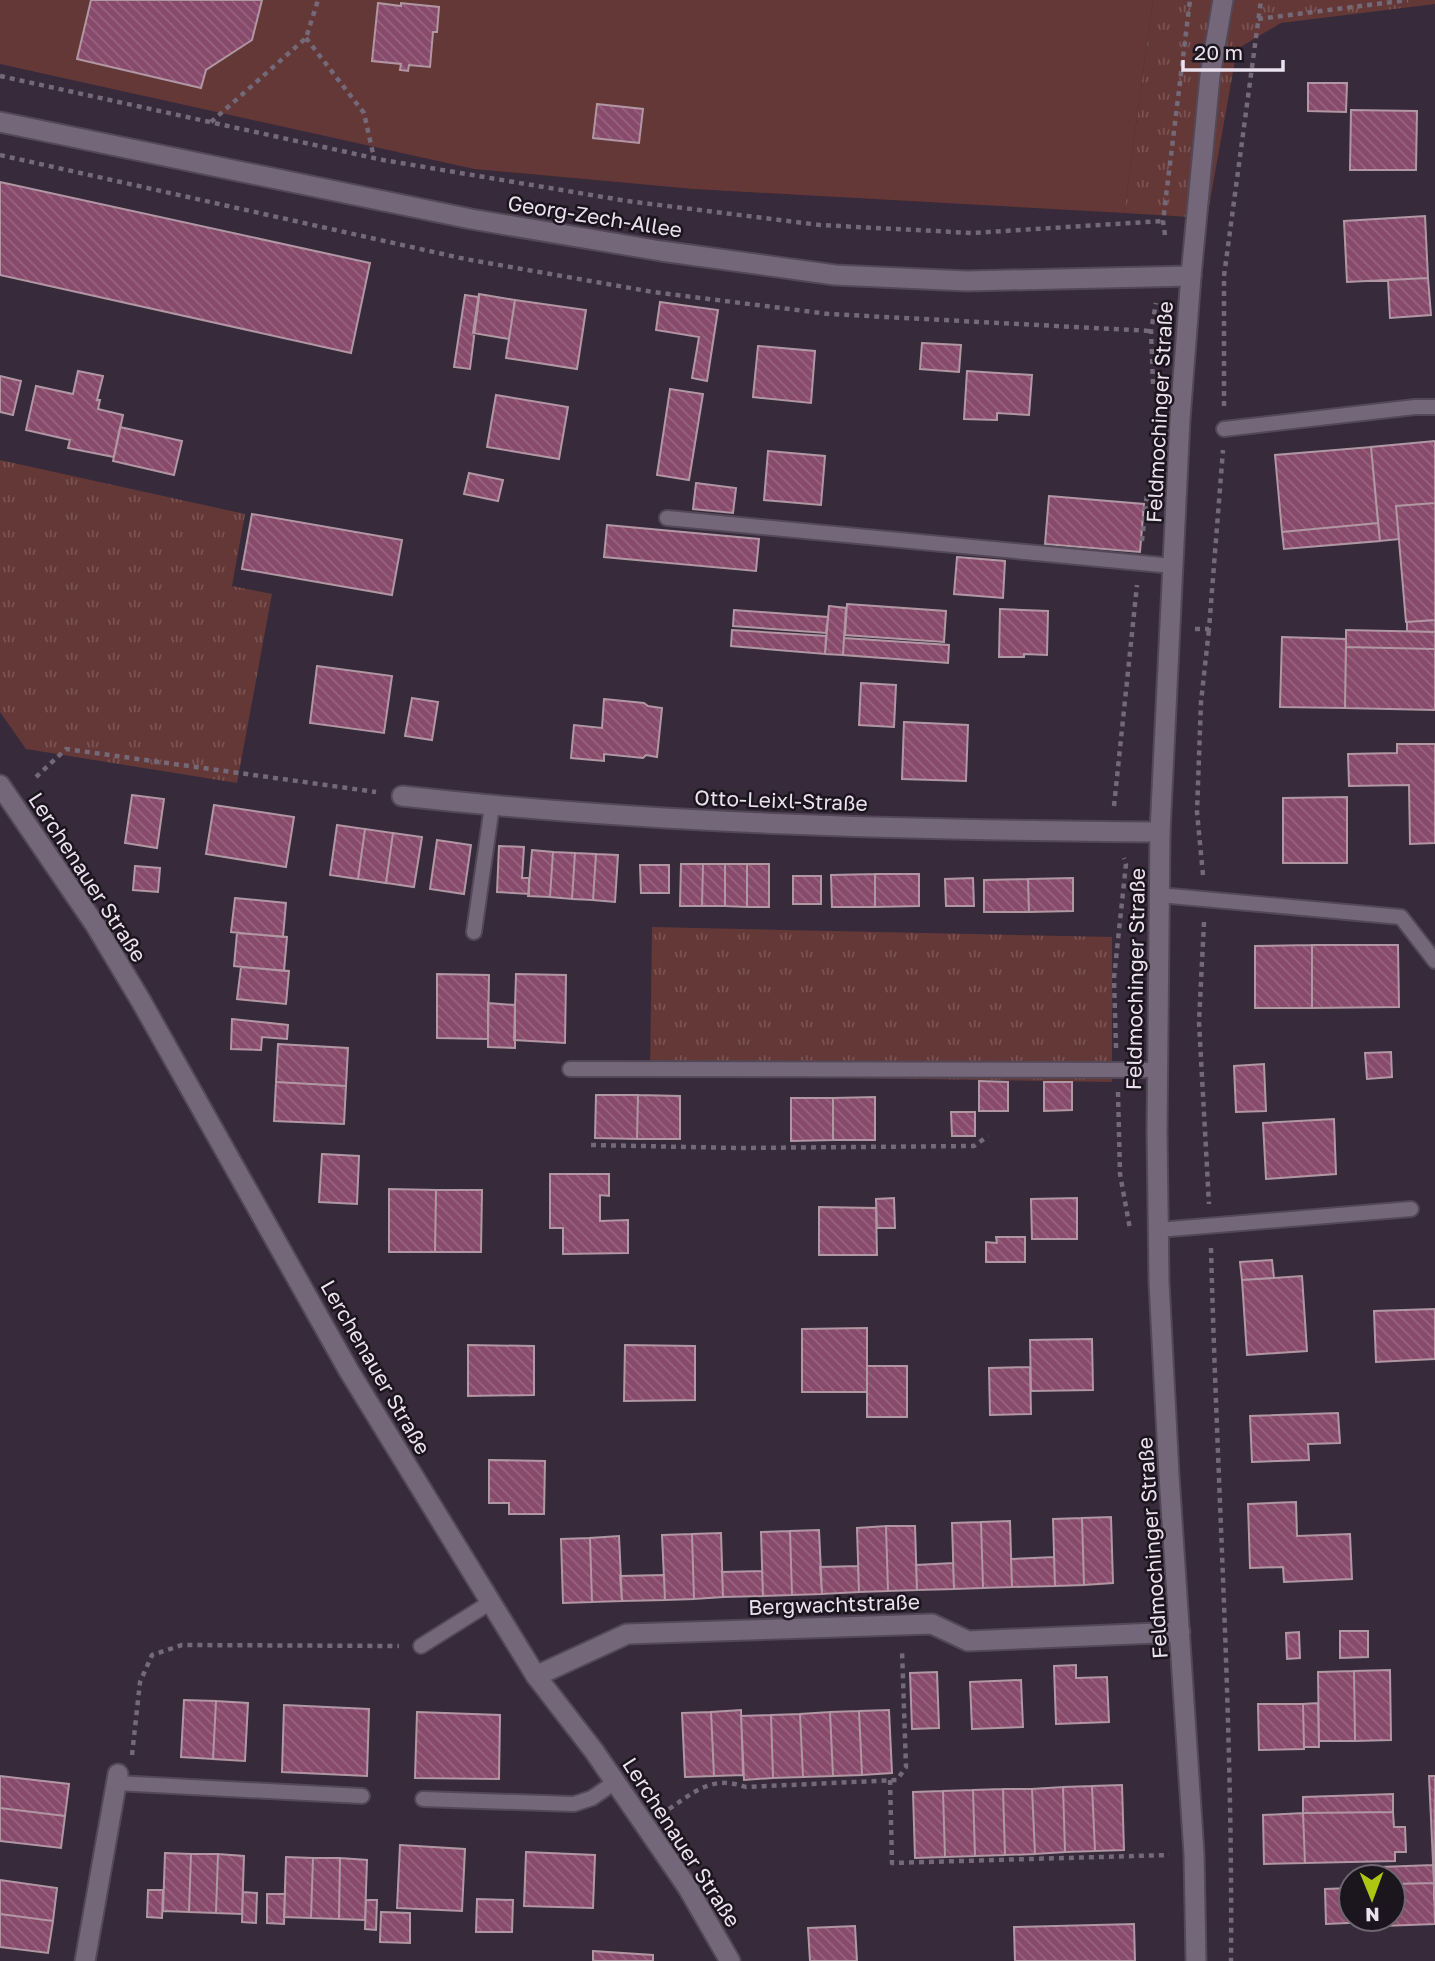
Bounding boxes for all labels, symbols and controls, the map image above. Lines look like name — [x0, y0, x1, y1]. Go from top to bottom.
scale bar — [1183, 28, 1283, 72]
text: 20 m — [1194, 39, 1243, 65]
street label: Georg-Zech-Allee — [506, 189, 684, 243]
street label: Feldmochinger Straße — [1140, 300, 1178, 524]
street label: Otto-Leixl-Straße — [694, 784, 868, 816]
street label: Lerchenauer Straße — [23, 787, 153, 967]
street label: Feldmochinger Straße — [1120, 868, 1150, 1090]
street label: Lerchenauer Straße — [315, 1275, 437, 1459]
street label: Feldmochinger Straße — [1131, 1436, 1173, 1660]
street label: Bergwachtstraße — [748, 1588, 920, 1620]
street label: Lerchenauer Straße — [617, 1752, 747, 1932]
north arrow — [1337, 1863, 1407, 1933]
text: N — [1365, 1904, 1380, 1927]

